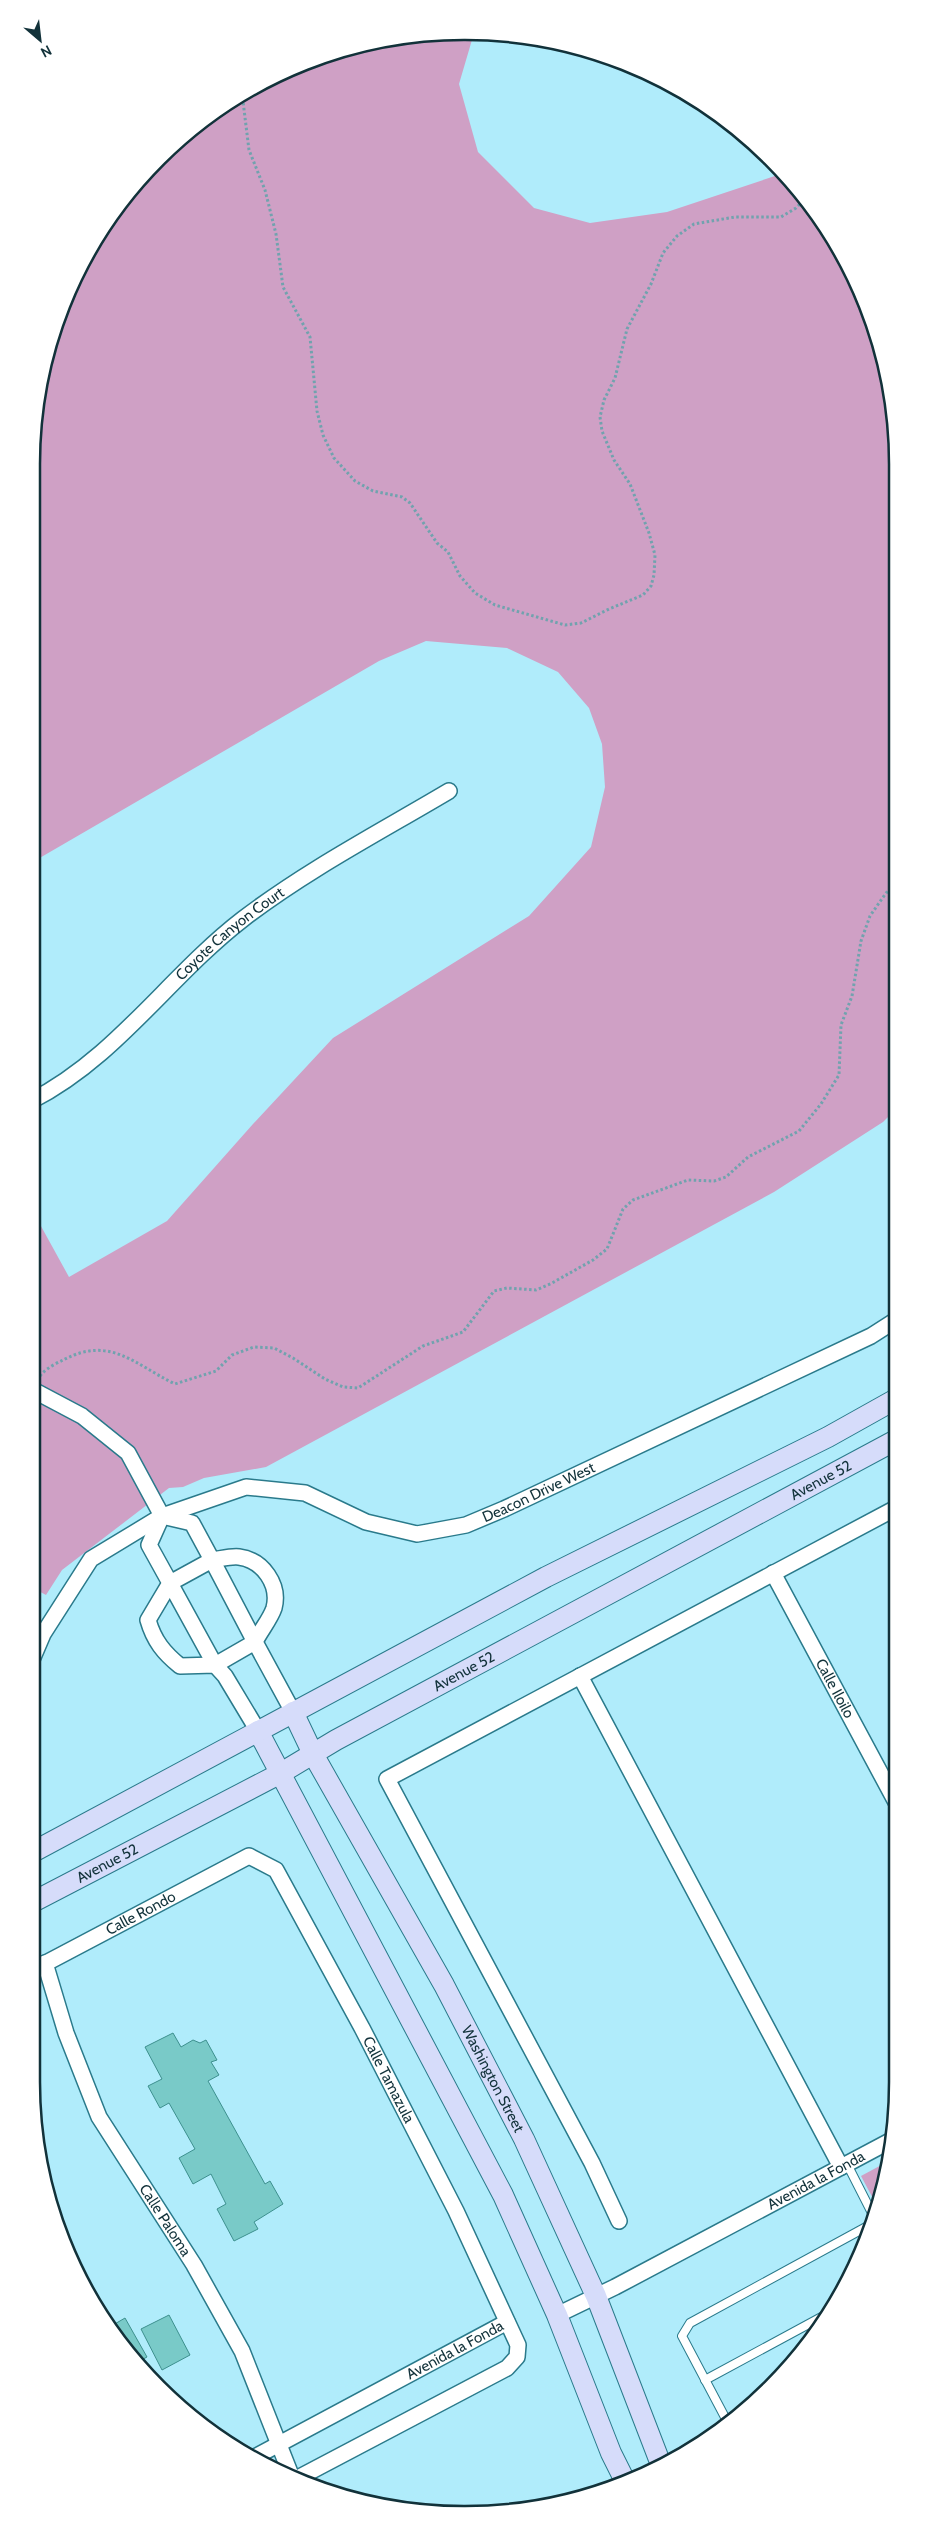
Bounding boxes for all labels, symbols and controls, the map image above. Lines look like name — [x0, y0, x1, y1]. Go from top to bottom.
north arrow — [15, 15, 65, 65]
text: N — [38, 41, 55, 62]
street label: Coyote Canyon Court — [172, 883, 287, 984]
street label: Avenue 52 — [787, 1456, 855, 1504]
street label: Deacon Drive West — [480, 1458, 598, 1526]
street label: Avenue 52 — [430, 1648, 498, 1695]
street label: Calle Iloilo — [812, 1656, 858, 1721]
street label: Avenue 52 — [73, 1840, 141, 1887]
street label: Calle Rondo — [103, 1887, 179, 1939]
street label: Washington Street — [458, 2023, 528, 2135]
street label: Calle Tamazula — [359, 2033, 419, 2127]
street label: Avenida la Fonda — [764, 2147, 868, 2213]
street label: Calle Paloma — [135, 2181, 195, 2260]
street label: Avenida la Fonda — [403, 2316, 507, 2383]

